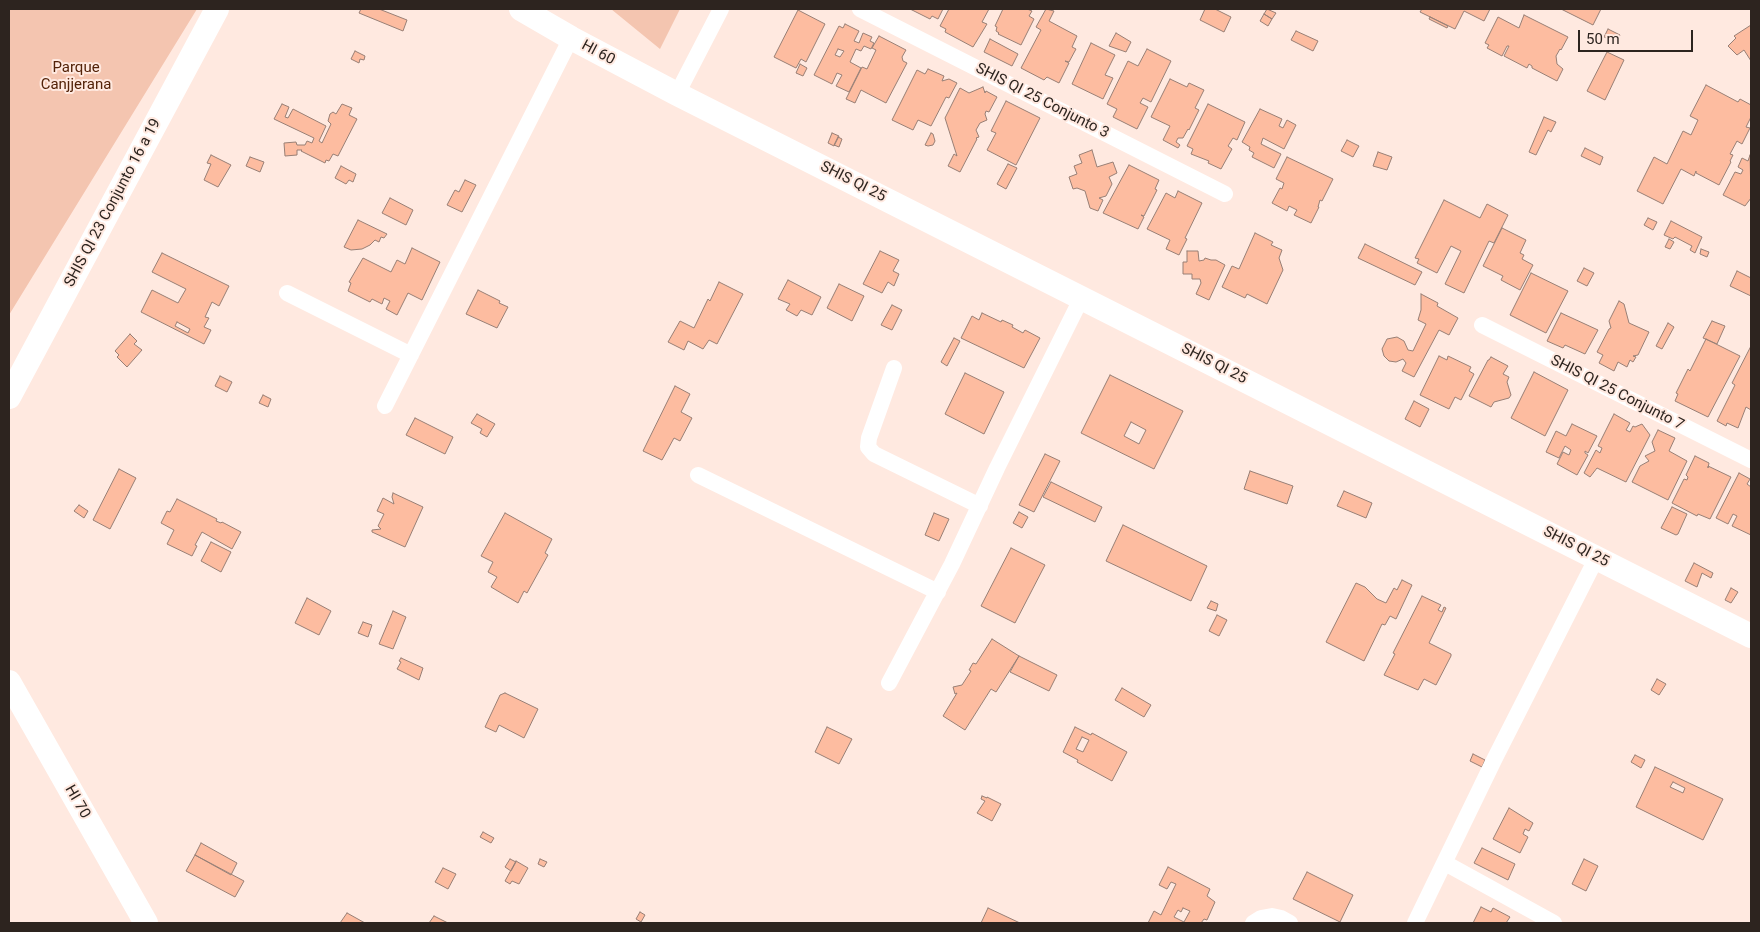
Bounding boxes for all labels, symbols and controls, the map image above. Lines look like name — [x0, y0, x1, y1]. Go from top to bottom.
scale bar — [1580, 20, 1695, 52]
text: 50 m — [1586, 30, 1620, 48]
street label: HI 60 — [578, 37, 618, 69]
park label: Parque Canjjerana — [41, 59, 111, 94]
street label: SHIS QI 25 Conjunto 3 — [972, 60, 1112, 142]
street label: SHIS QI 23 Conjunto 16 a 19 — [61, 116, 165, 290]
street label: SHIS QI 25 — [817, 158, 889, 206]
street label: SHIS QI 25 — [1178, 340, 1250, 388]
street label: SHIS QI 25 Conjunto 7 — [1547, 352, 1687, 434]
street label: SHIS QI 25 — [1540, 523, 1612, 571]
street label: HI 70 — [60, 782, 94, 822]

